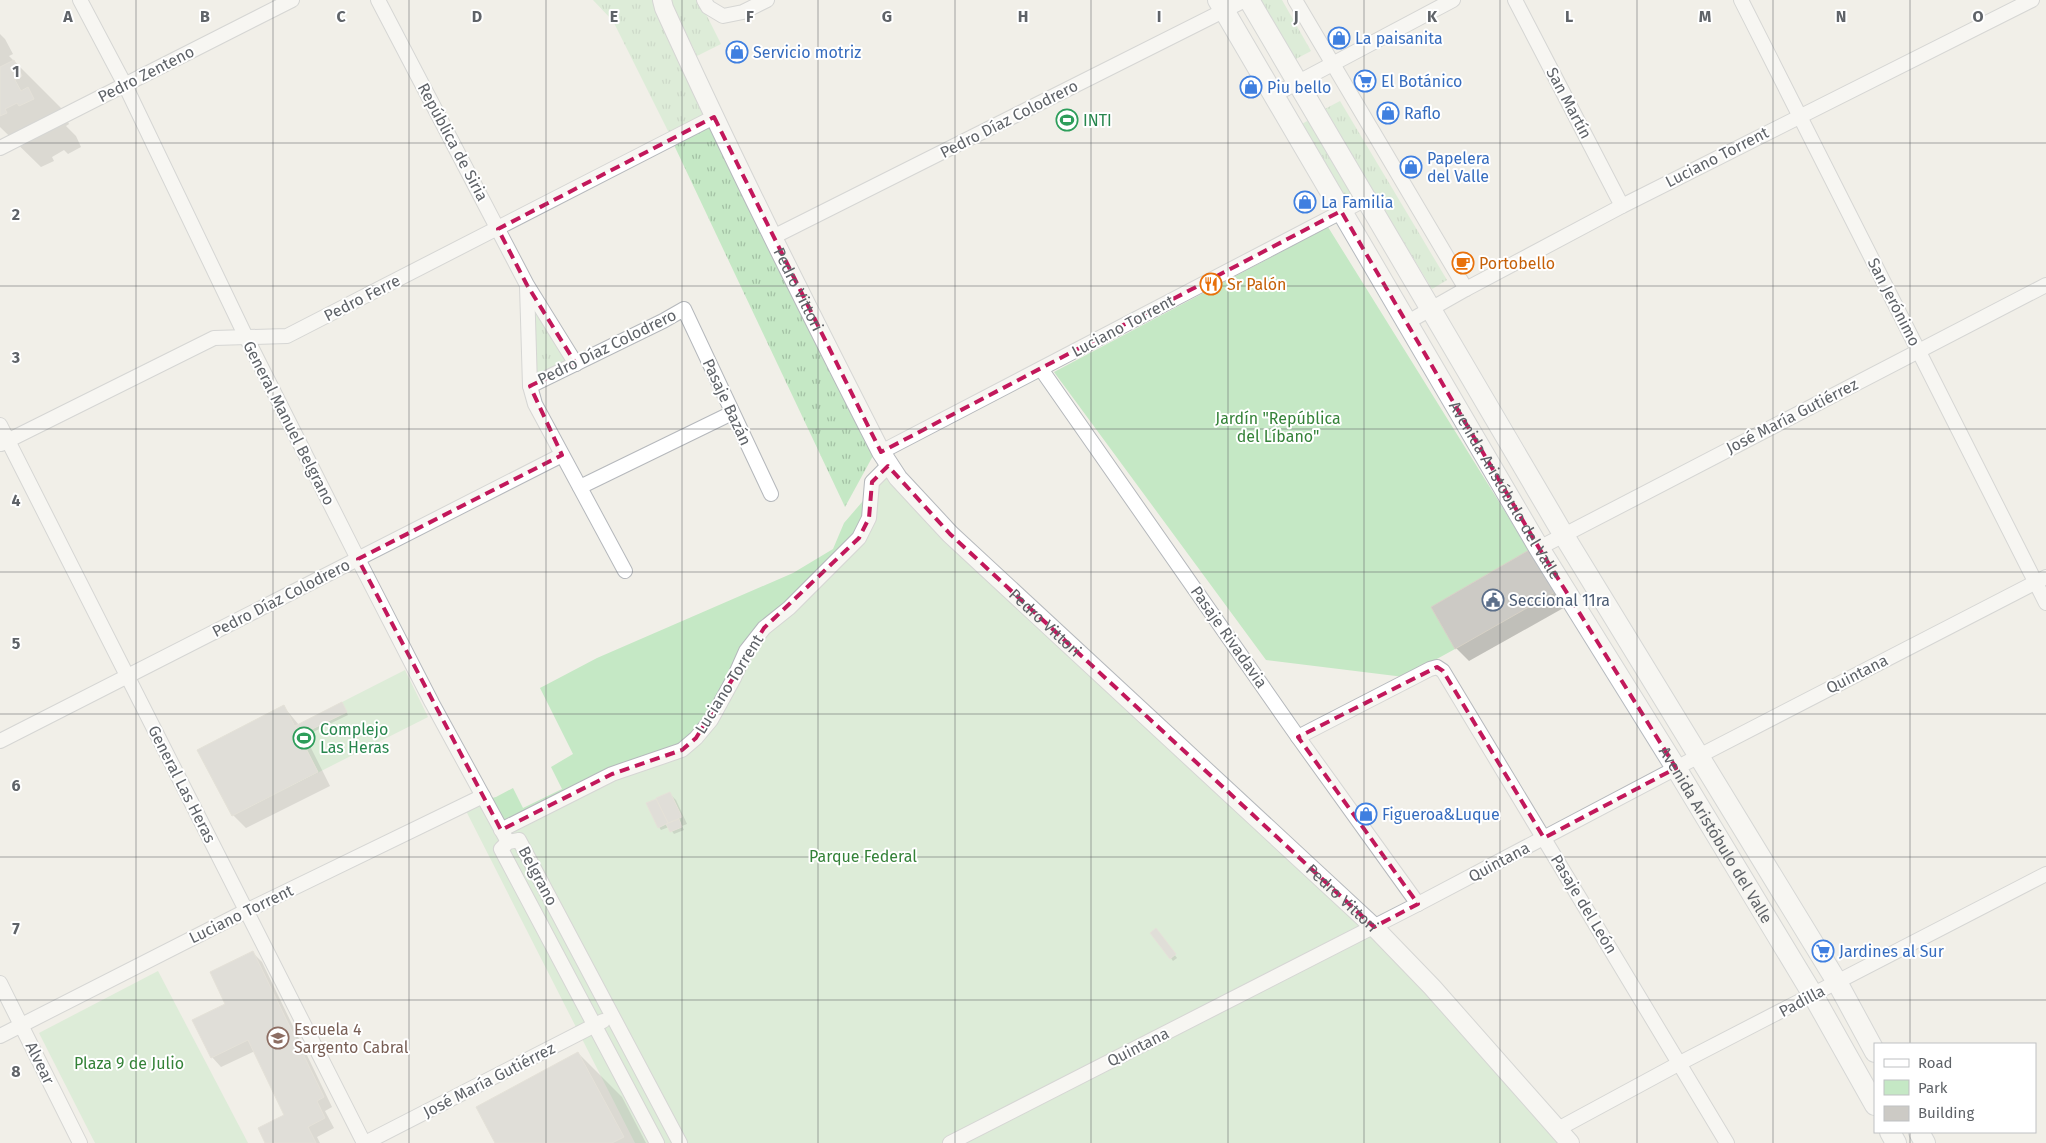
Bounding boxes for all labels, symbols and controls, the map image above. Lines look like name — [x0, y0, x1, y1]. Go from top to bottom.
text: A — [62, 7, 73, 26]
text: B — [200, 7, 210, 26]
text: C — [336, 7, 346, 26]
text: D — [472, 7, 482, 26]
text: E — [610, 7, 618, 26]
text: F — [746, 7, 754, 26]
text: G — [882, 7, 892, 26]
text: H — [1018, 7, 1028, 26]
text: I — [1157, 7, 1161, 26]
text: J — [1292, 7, 1299, 26]
text: K — [1427, 7, 1438, 26]
text: L — [1565, 7, 1573, 26]
text: M — [1699, 7, 1712, 26]
text: N — [1836, 7, 1846, 26]
text: O — [1972, 7, 1984, 26]
shop icon: La paisanita — [1327, 26, 1351, 50]
place label: La paisanita — [1355, 29, 1443, 48]
shop icon: Servicio motriz — [725, 40, 749, 64]
street label: Pedro Zenteno — [95, 42, 197, 106]
place label: Servicio motriz — [753, 43, 861, 62]
text: 1 — [12, 62, 20, 81]
street label: San Martín — [1542, 64, 1596, 142]
supermarket icon: El Botánico — [1353, 69, 1377, 93]
place label: El Botánico — [1381, 72, 1462, 91]
shop icon: Piu bello — [1239, 75, 1263, 99]
street label: Pedro Díaz Colodrero — [937, 76, 1081, 162]
place label: Piu bello — [1267, 78, 1331, 97]
street label: República de Siria — [414, 80, 492, 204]
shop icon: Raflo — [1376, 101, 1400, 125]
place label: Raflo — [1404, 104, 1441, 123]
sports icon: INTI — [1055, 108, 1079, 132]
place label: INTI — [1083, 111, 1112, 130]
street label: Luciano Torrent — [1662, 123, 1772, 191]
place label: Papelera del Valle — [1427, 149, 1490, 186]
shop icon: Papelera del Valle — [1399, 155, 1423, 179]
shop icon: La Familia — [1293, 190, 1317, 214]
place label: La Familia — [1321, 193, 1393, 212]
text: 2 — [12, 205, 20, 224]
street label: Pedro Vittori — [770, 244, 828, 334]
cafe icon: Portobello — [1451, 251, 1475, 275]
place label: Portobello — [1479, 254, 1555, 273]
street label: San Jerónimo — [1864, 255, 1924, 349]
street label: Pedro Ferre — [321, 271, 403, 325]
restaurant icon: Sr Palón — [1199, 272, 1223, 296]
place label: Sr Palón — [1227, 275, 1286, 294]
street label: Luciano Torrent — [1068, 291, 1178, 361]
street label: Pedro Díaz Colodrero — [534, 305, 680, 389]
street label: General Manuel Belgrano — [239, 338, 339, 508]
text: 3 — [11, 348, 20, 367]
street label: Pasaje Bazán — [699, 356, 755, 448]
street label: José María Gutiérrez — [1723, 375, 1861, 457]
street label: Avenida Aristóbulo del Valle — [1445, 397, 1565, 582]
park label: Jardín "República del Líbano" — [1215, 409, 1341, 446]
text: 4 — [11, 491, 21, 510]
street label: Pedro Díaz Colodrero — [209, 555, 353, 641]
street label: Pasaje Rivadavia — [1187, 582, 1271, 692]
street label: Pedro Vittori — [1005, 584, 1085, 660]
public building icon: Seccional 11ra — [1481, 588, 1505, 612]
place label: Seccional 11ra — [1509, 591, 1610, 610]
street label: Luciano Torrent — [691, 631, 767, 737]
text: 5 — [12, 634, 21, 653]
street label: Quintana — [1823, 650, 1891, 698]
place label: Complejo Las Heras — [320, 720, 389, 757]
street label: General Las Heras — [144, 722, 220, 846]
sports icon: Complejo Las Heras — [292, 726, 316, 750]
street label: Avenida Aristóbulo del Valle — [1655, 743, 1777, 927]
text: 6 — [11, 776, 21, 795]
shop icon: Figueroa&Luque — [1354, 802, 1378, 826]
place label: Figueroa&Luque — [1382, 805, 1500, 824]
street label: Quintana — [1465, 838, 1533, 886]
street label: Belgrano — [514, 843, 562, 909]
park label: Parque Federal — [809, 847, 917, 866]
street label: Pasaje del León — [1547, 851, 1621, 957]
street label: Pedro Vittori — [1302, 860, 1383, 935]
street label: Luciano Torrent — [186, 881, 296, 947]
text: 7 — [12, 919, 20, 938]
supermarket icon: Jardines al Sur — [1811, 939, 1835, 963]
place label: Jardines al Sur — [1839, 942, 1945, 961]
street label: Padilla — [1776, 981, 1828, 1021]
place label: Escuela 4 Sargento Cabral — [294, 1020, 409, 1057]
street label: Quintana — [1104, 1023, 1172, 1071]
school or university icon: Escuela 4 Sargento Cabral — [266, 1026, 290, 1050]
street label: Alvear — [22, 1039, 59, 1088]
street label: José María Gutiérrez — [420, 1039, 558, 1121]
legend — [1874, 1043, 2036, 1133]
park label: Plaza 9 de Julio — [74, 1054, 184, 1073]
text: Road — [1918, 1054, 1953, 1072]
text: 8 — [11, 1062, 21, 1081]
text: Park — [1918, 1079, 1948, 1097]
text: Building — [1918, 1104, 1974, 1122]

